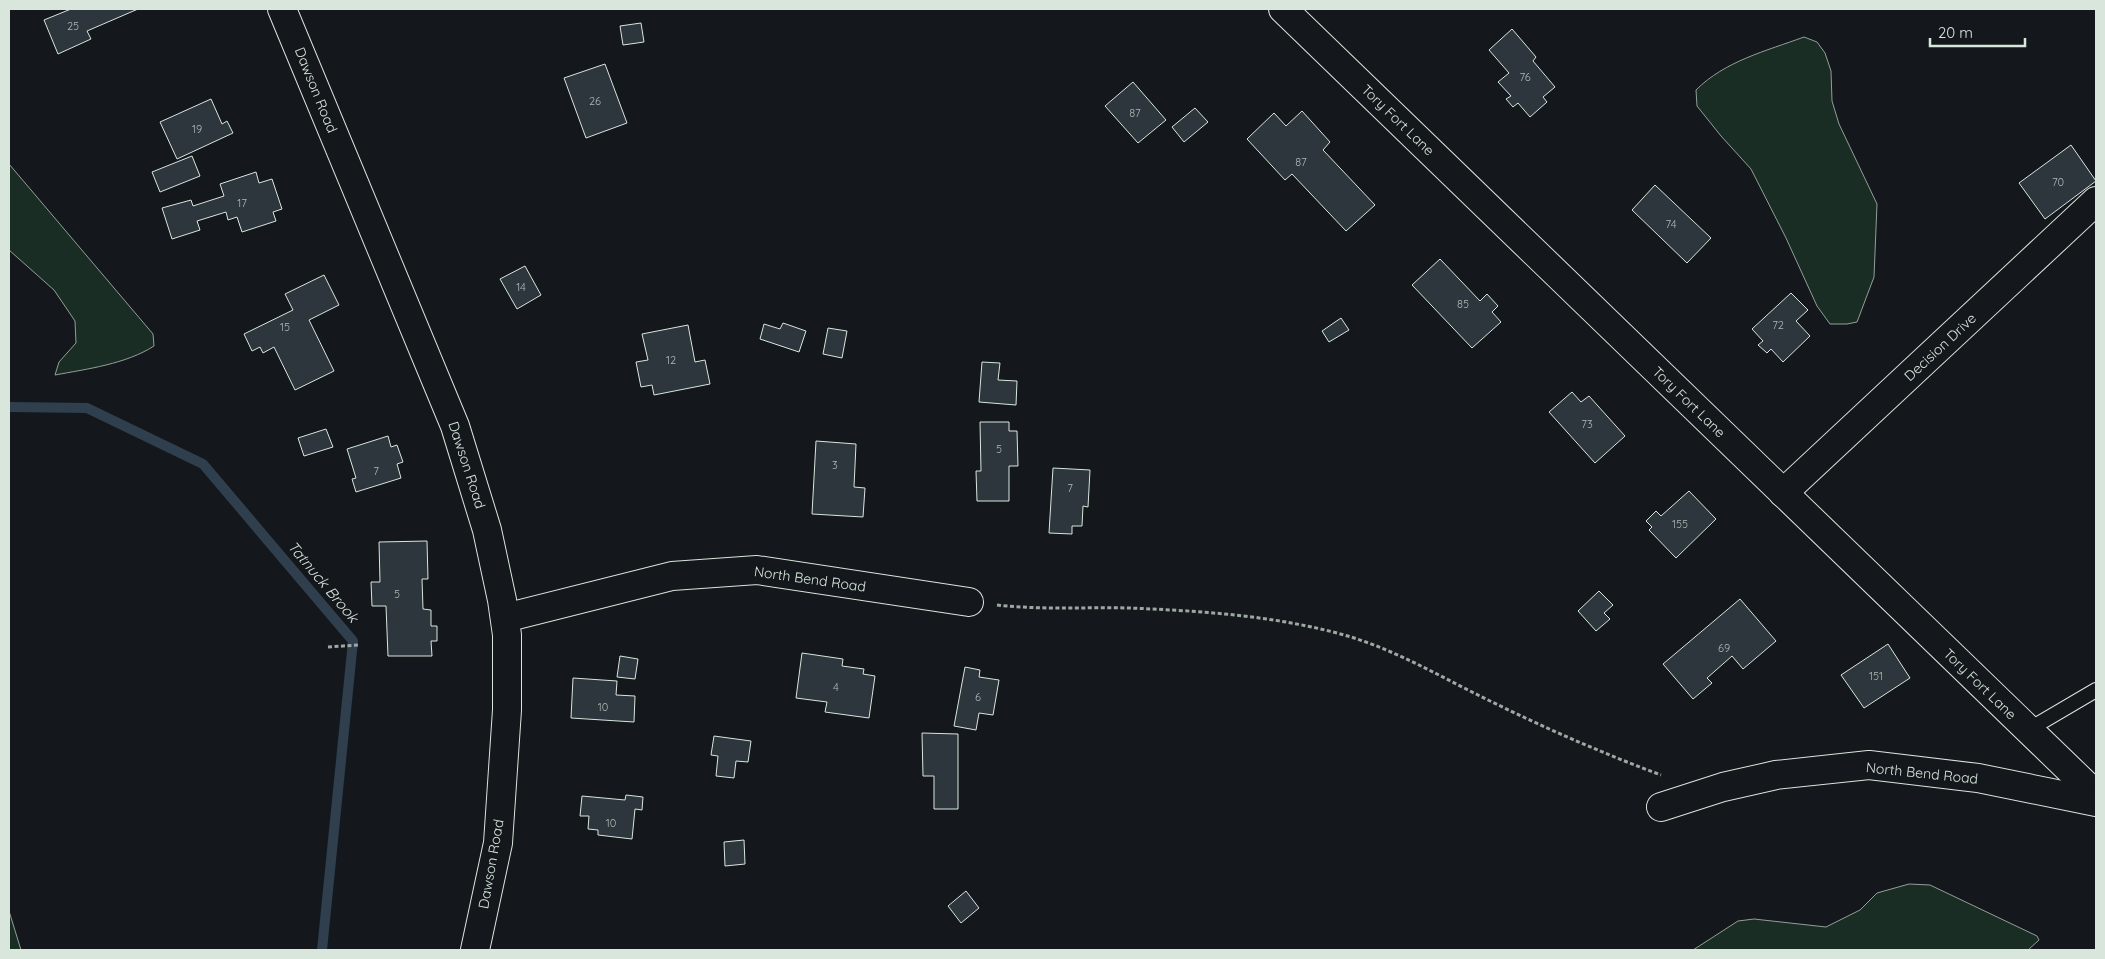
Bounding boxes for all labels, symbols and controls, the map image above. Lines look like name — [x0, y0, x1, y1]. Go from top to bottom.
scale bar — [1930, 15, 2025, 47]
house number: 25 — [67, 19, 79, 33]
text: 20 m — [1938, 23, 1973, 42]
street label: Dawson Road — [291, 45, 341, 135]
house number: 76 — [1519, 70, 1531, 84]
street label: Tory Fort Lane — [1358, 81, 1438, 159]
house number: 26 — [589, 94, 601, 108]
house number: 87 — [1129, 106, 1141, 120]
house number: 19 — [192, 122, 202, 136]
house number: 87 — [1295, 155, 1307, 169]
house number: 70 — [2052, 175, 2064, 189]
house number: 17 — [237, 196, 247, 210]
house number: 74 — [1666, 217, 1677, 231]
house number: 14 — [516, 280, 526, 294]
house number: 85 — [1457, 297, 1469, 311]
street label: Decision Drive — [1900, 309, 1980, 385]
house number: 72 — [1772, 318, 1784, 332]
house number: 15 — [280, 320, 290, 334]
house number: 12 — [666, 353, 676, 367]
street label: Tory Fort Lane — [1649, 363, 1729, 441]
house number: 73 — [1581, 417, 1593, 431]
street label: Dawson Road — [444, 419, 490, 511]
house number: 5 — [996, 442, 1002, 456]
house number: 3 — [832, 458, 838, 472]
house number: 7 — [373, 464, 379, 478]
house number: 7 — [1067, 481, 1073, 495]
house number: 155 — [1672, 517, 1688, 531]
water label: Tatnuck Brook — [284, 537, 364, 628]
street label: North Bend Road — [753, 562, 867, 596]
house number: 5 — [394, 587, 400, 601]
house number: 69 — [1718, 641, 1730, 655]
street label: Tory Fort Lane — [1940, 645, 2020, 723]
house number: 151 — [1869, 669, 1883, 683]
house number: 4 — [833, 680, 839, 694]
house number: 6 — [975, 690, 981, 704]
house number: 10 — [598, 700, 608, 714]
street label: North Bend Road — [1865, 758, 1979, 788]
house number: 10 — [606, 816, 616, 830]
street label: Dawson Road — [474, 818, 508, 910]

